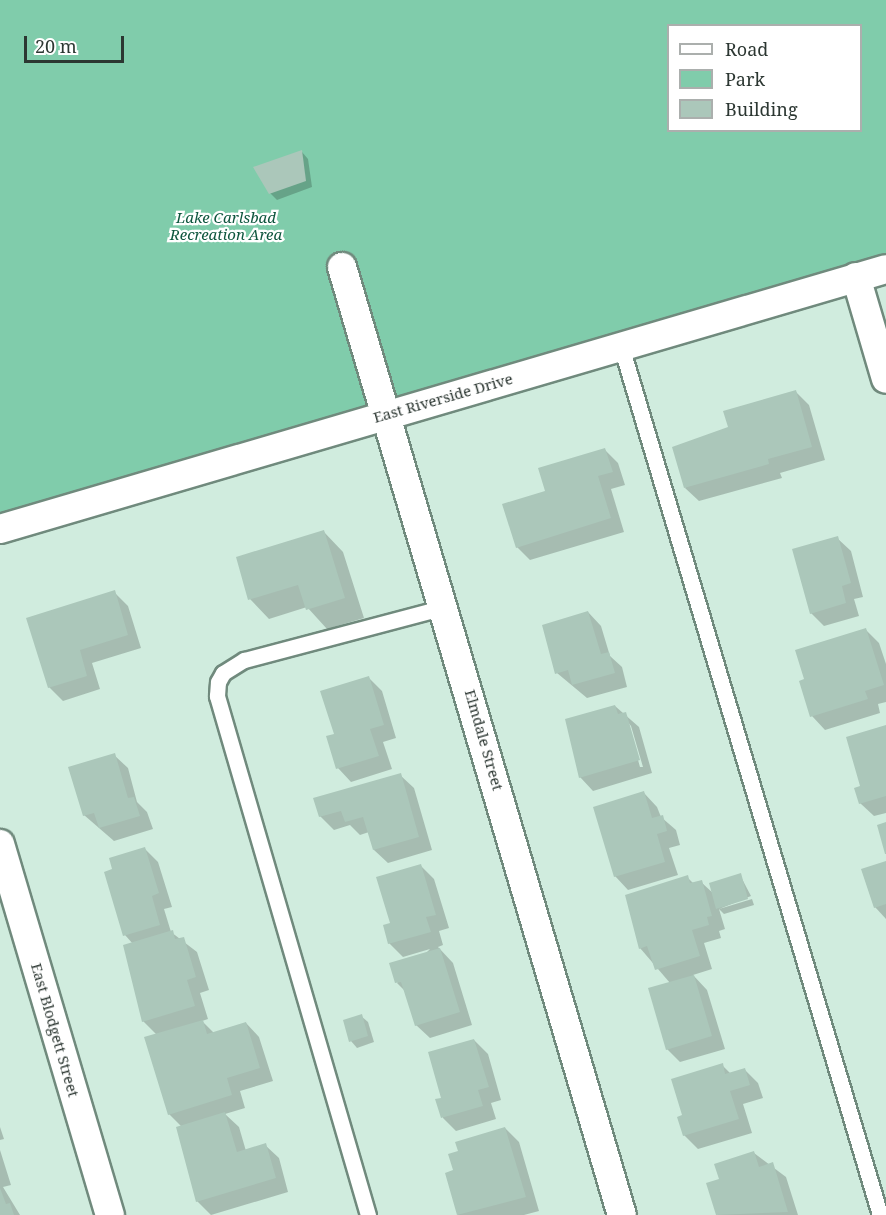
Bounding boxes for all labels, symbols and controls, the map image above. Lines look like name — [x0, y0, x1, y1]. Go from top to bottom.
scale bar — [27, 24, 128, 62]
legend — [667, 24, 862, 132]
text: 20 m — [35, 34, 77, 58]
text: Road — [725, 37, 768, 61]
text: Park — [725, 67, 765, 91]
text: Building — [725, 97, 798, 121]
park label: Lake Carlsbad Recreation Area — [170, 208, 282, 243]
street label: East Riverside Drive — [371, 369, 515, 427]
street label: Elmdale Street — [461, 687, 507, 793]
street label: East Blodgett Street — [27, 961, 83, 1099]

